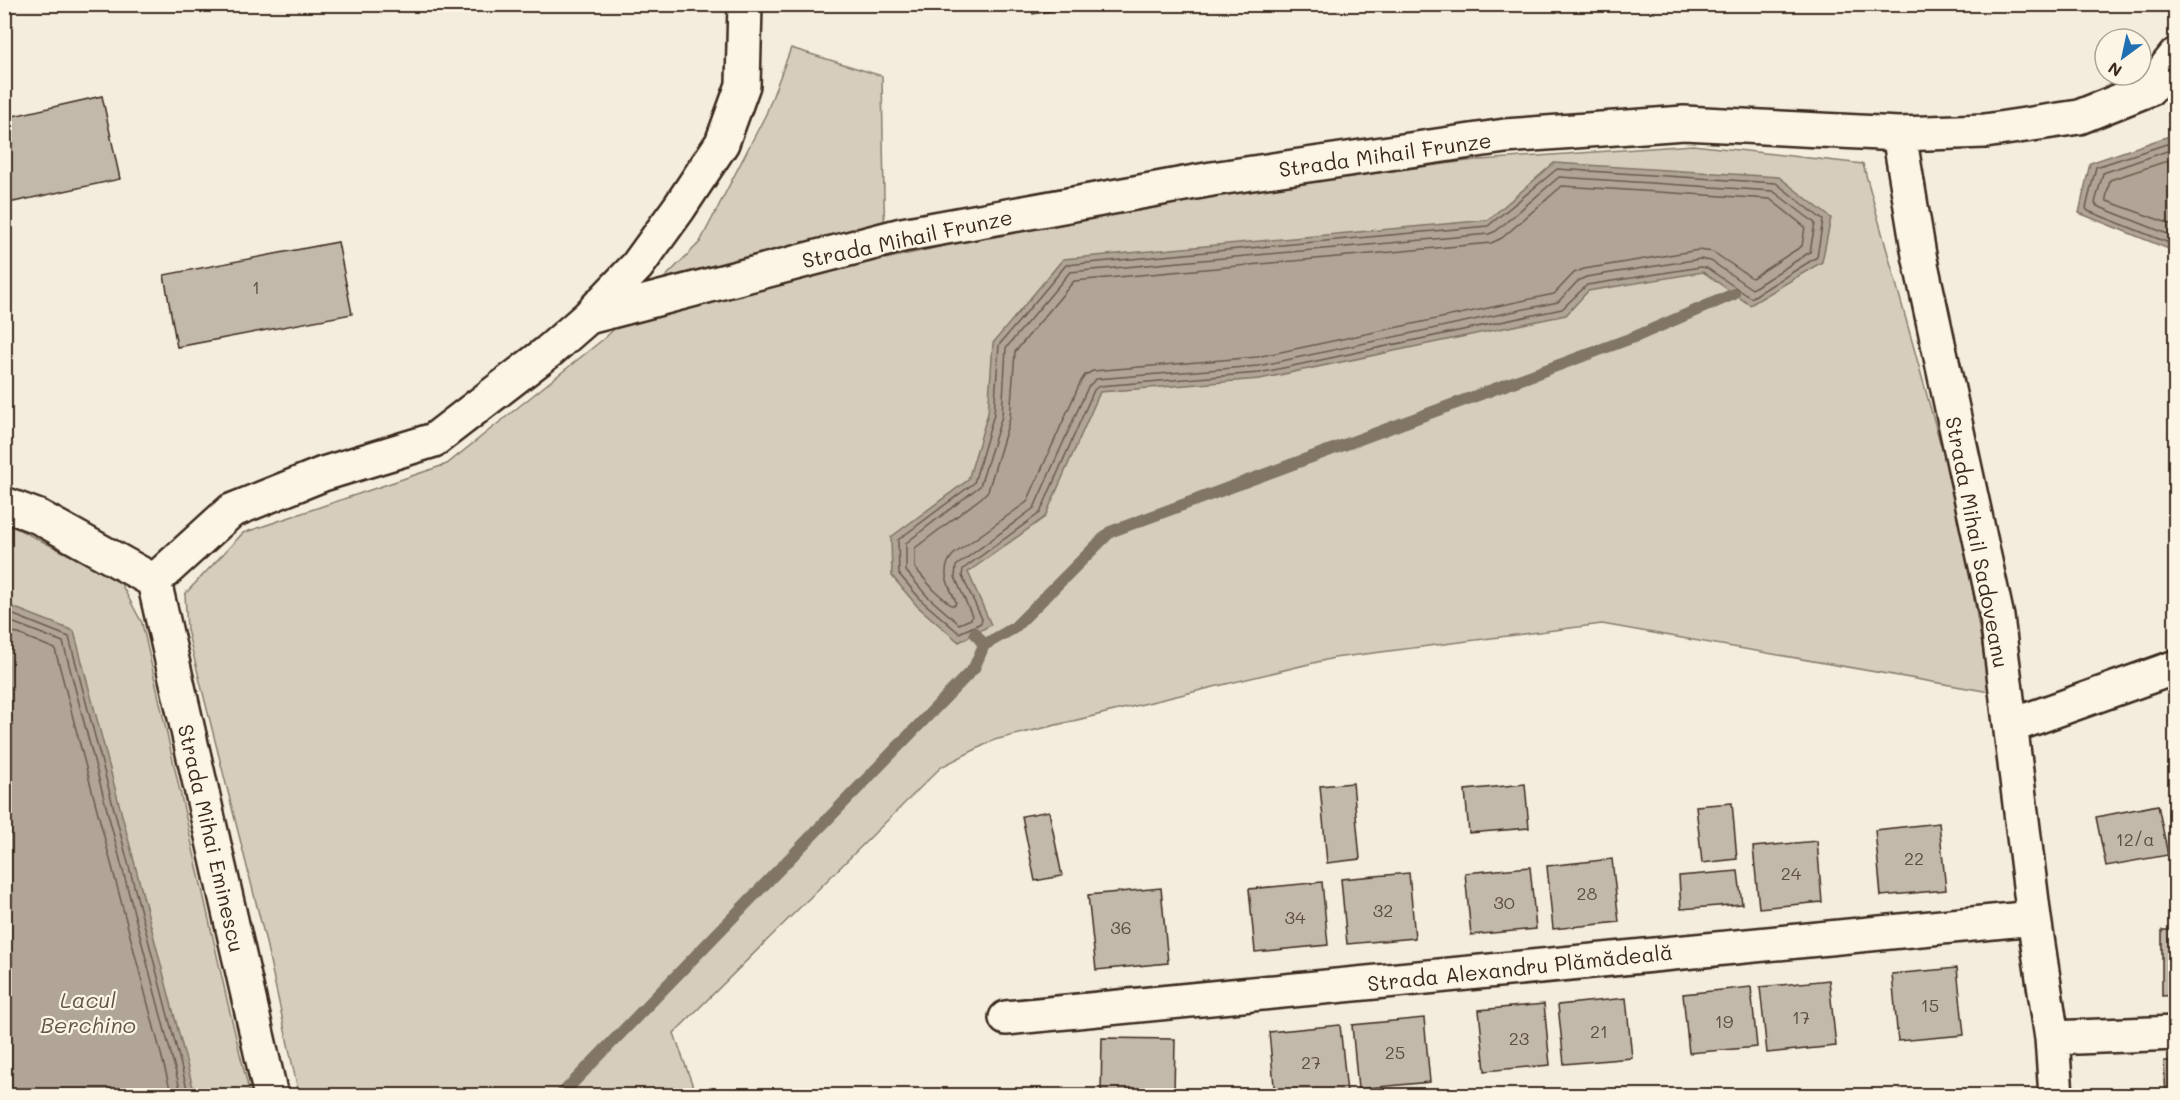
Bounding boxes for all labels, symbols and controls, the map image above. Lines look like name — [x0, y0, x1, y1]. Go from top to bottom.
north arrow — [2093, 27, 2153, 87]
text: N — [2104, 58, 2125, 82]
street label: Strada Mihail Frunze — [1277, 126, 1493, 182]
street label: Strada Mihail Frunze — [799, 203, 1015, 273]
house number: 1 — [252, 275, 260, 299]
street label: Strada Mihail Sadoveanu — [1940, 414, 2016, 670]
street label: Strada Mihai Eminescu — [173, 721, 251, 955]
house number: 12/a — [2116, 827, 2154, 851]
house number: 22 — [1904, 846, 1924, 870]
house number: 24 — [1781, 861, 1802, 885]
house number: 28 — [1577, 881, 1598, 905]
house number: 30 — [1493, 890, 1515, 914]
house number: 32 — [1373, 898, 1393, 922]
house number: 34 — [1284, 905, 1306, 929]
house number: 36 — [1110, 915, 1132, 939]
street label: Strada Alexandru Plămădeală — [1366, 938, 1674, 996]
water label: Lacul Berchino — [40, 985, 136, 1039]
house number: 15 — [1921, 993, 1939, 1017]
house number: 17 — [1792, 1005, 1810, 1029]
house number: 19 — [1715, 1009, 1734, 1033]
house number: 21 — [1590, 1019, 1608, 1043]
house number: 23 — [1509, 1026, 1529, 1050]
house number: 25 — [1385, 1040, 1405, 1064]
house number: 27 — [1301, 1050, 1321, 1074]

